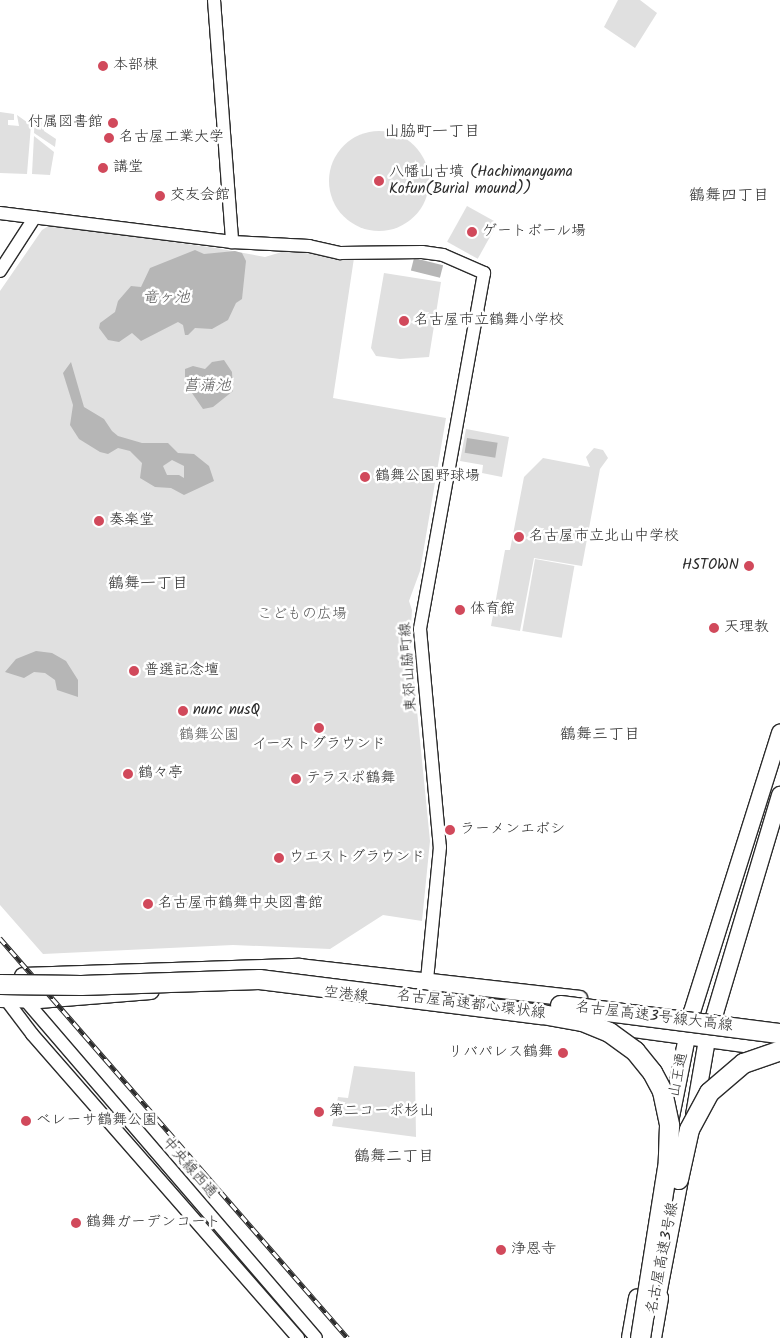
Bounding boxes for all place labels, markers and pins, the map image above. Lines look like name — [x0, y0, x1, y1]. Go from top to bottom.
place label: 本部棟 — [113, 57, 158, 75]
marker: 本部棟 — [97, 60, 109, 72]
place label: 付属図書館 — [28, 114, 103, 132]
marker: 付属図書館 — [107, 117, 119, 129]
place label: 名古屋工業大学 — [119, 129, 224, 147]
marker: 名古屋工業大学 — [103, 132, 115, 144]
place label: 講堂 — [113, 159, 143, 177]
marker: 講堂 — [97, 162, 109, 174]
place label: 八幡山古墳 (Hachimanyama Kofun(Burial mound)) — [389, 163, 573, 198]
marker: 八幡山古墳 (Hachimanyama Kofun(Burial mound)) — [373, 175, 385, 187]
place label: 交友会館 — [170, 187, 230, 205]
marker: 交友会館 — [154, 190, 166, 202]
place label: ゲートボール場 — [482, 223, 587, 241]
marker: ゲートボール場 — [466, 226, 478, 238]
place label: 名古屋市立鶴舞小学校 — [414, 312, 564, 330]
marker: 名古屋市立鶴舞小学校 — [398, 315, 410, 327]
place label: 鶴舞公園野球場 — [375, 468, 480, 486]
marker: 鶴舞公園野球場 — [359, 471, 371, 483]
place label: 奏楽堂 — [109, 512, 154, 530]
marker: 奏楽堂 — [93, 515, 105, 527]
place label: 名古屋市立北山中学校 — [529, 528, 679, 546]
marker: 名古屋市立北山中学校 — [513, 531, 525, 543]
place label: HSTOWN — [682, 557, 739, 575]
marker: HSTOWN — [743, 560, 755, 572]
place label: 体育館 — [470, 601, 515, 619]
marker: 体育館 — [454, 604, 466, 616]
place label: 天理教 — [724, 619, 769, 637]
marker: 天理教 — [708, 622, 720, 634]
place label: 普選記念壇 — [144, 662, 219, 680]
marker: 普選記念壇 — [128, 665, 140, 677]
place label: nunc nusQ — [193, 702, 260, 720]
marker: nunc nusQ — [177, 705, 189, 717]
marker: イーストグラウンド — [313, 722, 325, 734]
place label: イーストグラウンド — [252, 736, 386, 754]
place label: 鶴々亭 — [138, 765, 183, 783]
marker: 鶴々亭 — [122, 768, 134, 780]
place label: テラスポ鶴舞 — [306, 770, 396, 788]
marker: テラスポ鶴舞 — [290, 773, 302, 785]
place label: ラーメンエボシ — [460, 821, 565, 839]
marker: ラーメンエボシ — [444, 824, 456, 836]
place label: ウエストグラウンド — [289, 849, 424, 867]
marker: ウエストグラウンド — [273, 852, 285, 864]
place label: 名古屋市鶴舞中央図書館 — [158, 895, 323, 913]
marker: 名古屋市鶴舞中央図書館 — [142, 898, 154, 910]
place label: リバパレス鶴舞 — [448, 1044, 553, 1062]
marker: リバパレス鶴舞 — [557, 1047, 569, 1059]
place label: 第二コーポ杉山 — [329, 1103, 434, 1121]
marker: 第二コーポ杉山 — [313, 1106, 325, 1118]
place label: ベレーサ鶴舞公園 — [36, 1112, 157, 1130]
marker: ベレーサ鶴舞公園 — [20, 1115, 32, 1127]
place label: 鶴舞ガーデンコート — [86, 1214, 221, 1232]
marker: 鶴舞ガーデンコート — [70, 1217, 82, 1229]
place label: 浄恩寺 — [511, 1241, 556, 1259]
marker: 浄恩寺 — [495, 1244, 507, 1256]

